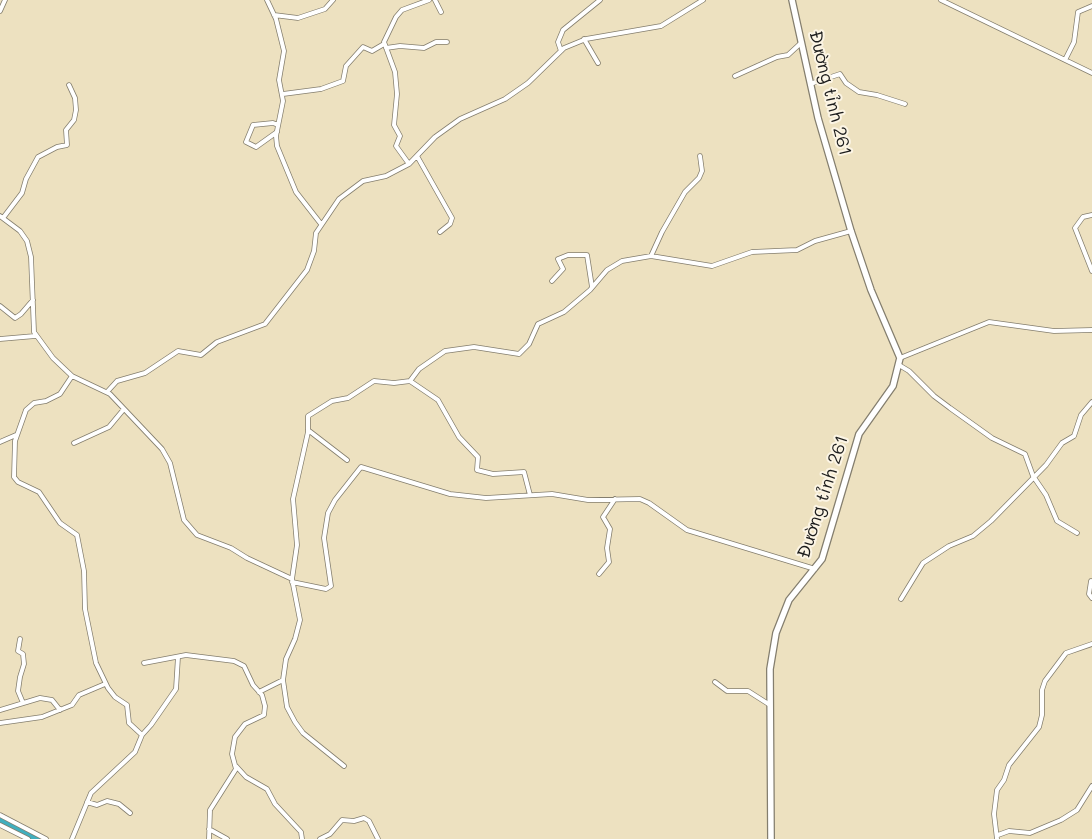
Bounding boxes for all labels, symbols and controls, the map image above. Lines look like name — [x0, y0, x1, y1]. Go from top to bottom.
street label: Đường tỉnh 261 — [804, 28, 856, 158]
street label: Đường tỉnh 261 — [793, 433, 853, 561]

